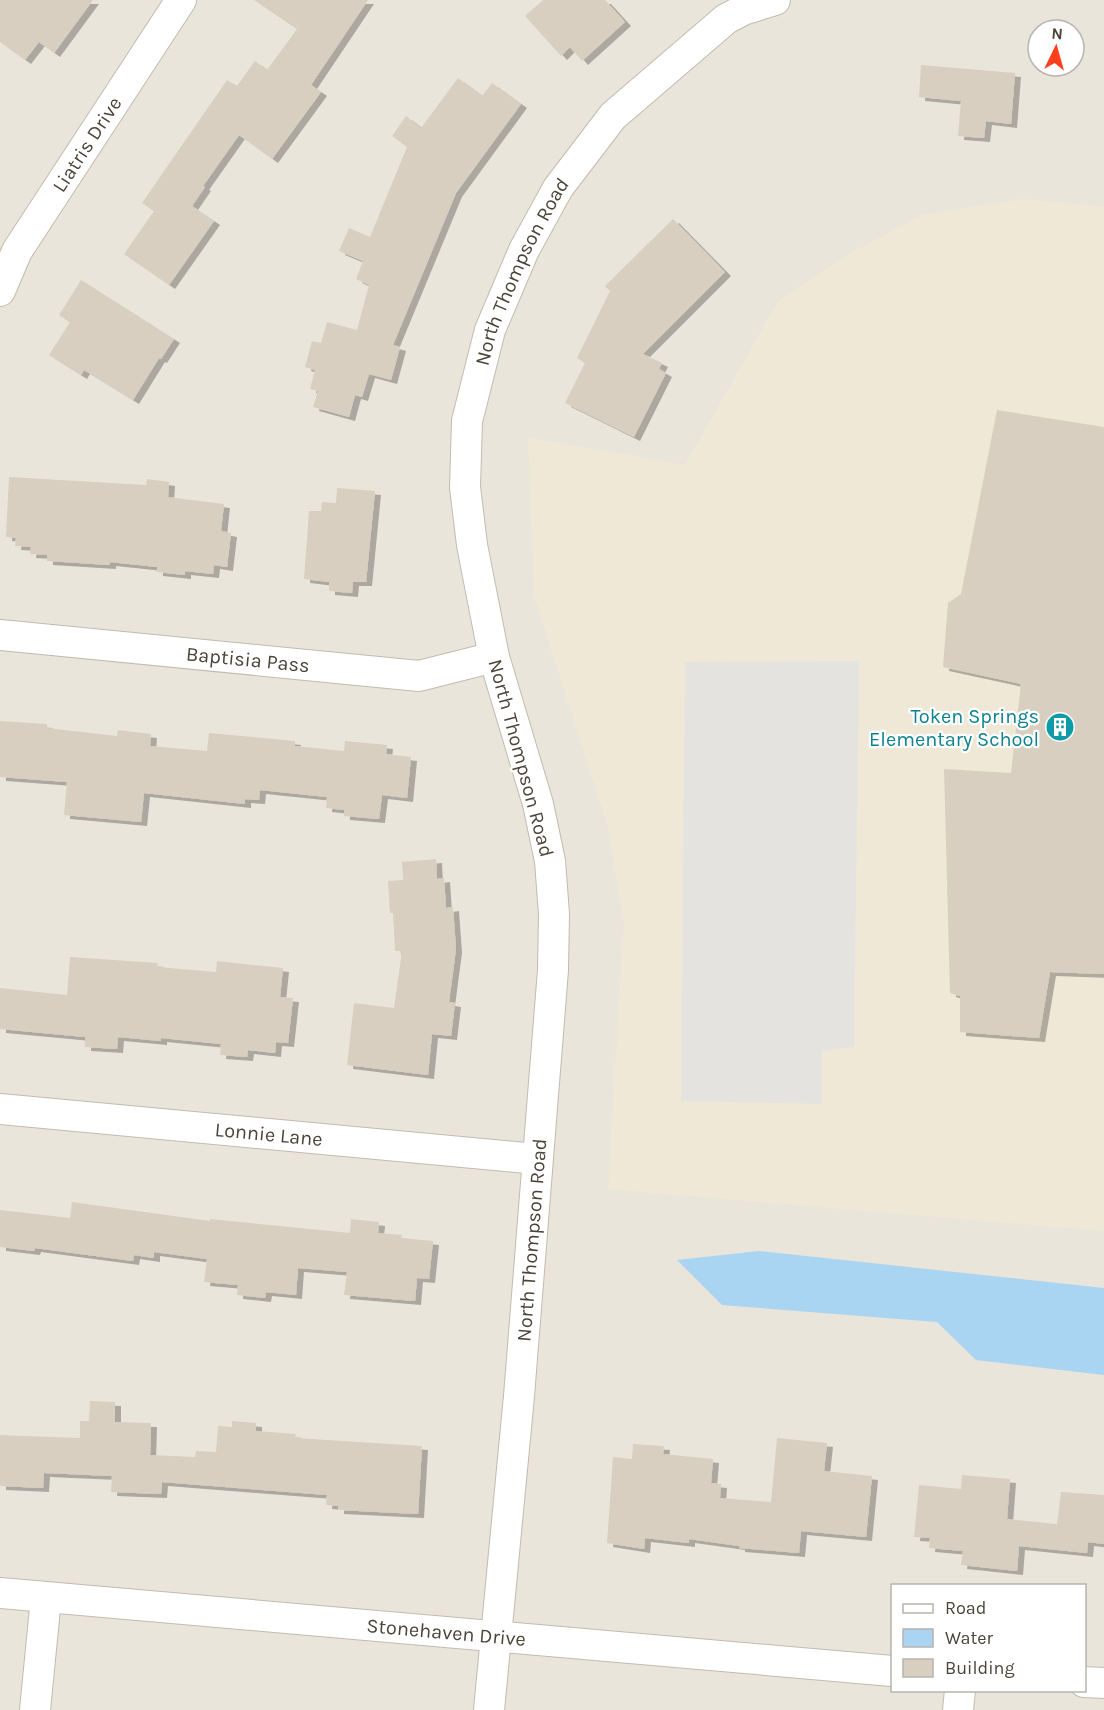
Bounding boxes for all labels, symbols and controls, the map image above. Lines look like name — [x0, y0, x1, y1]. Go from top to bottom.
north arrow — [1026, 18, 1086, 78]
text: N — [1051, 24, 1064, 44]
street label: Liatris Drive — [47, 92, 126, 196]
street label: North Thompson Road — [470, 173, 573, 368]
street label: Baptisia Pass — [185, 642, 311, 677]
street label: North Thompson Road — [484, 657, 558, 859]
place label: Token Springs Elementary School — [869, 705, 1039, 751]
building icon: Token Springs Elementary School — [1044, 711, 1076, 743]
street label: Lonnie Lane — [214, 1118, 324, 1150]
street label: North Thompson Road — [512, 1137, 551, 1343]
legend — [891, 1584, 1086, 1692]
text: Road — [945, 1597, 986, 1619]
street label: Stonehaven Drive — [366, 1614, 527, 1650]
text: Water — [945, 1627, 993, 1649]
text: Building — [945, 1657, 1015, 1679]

